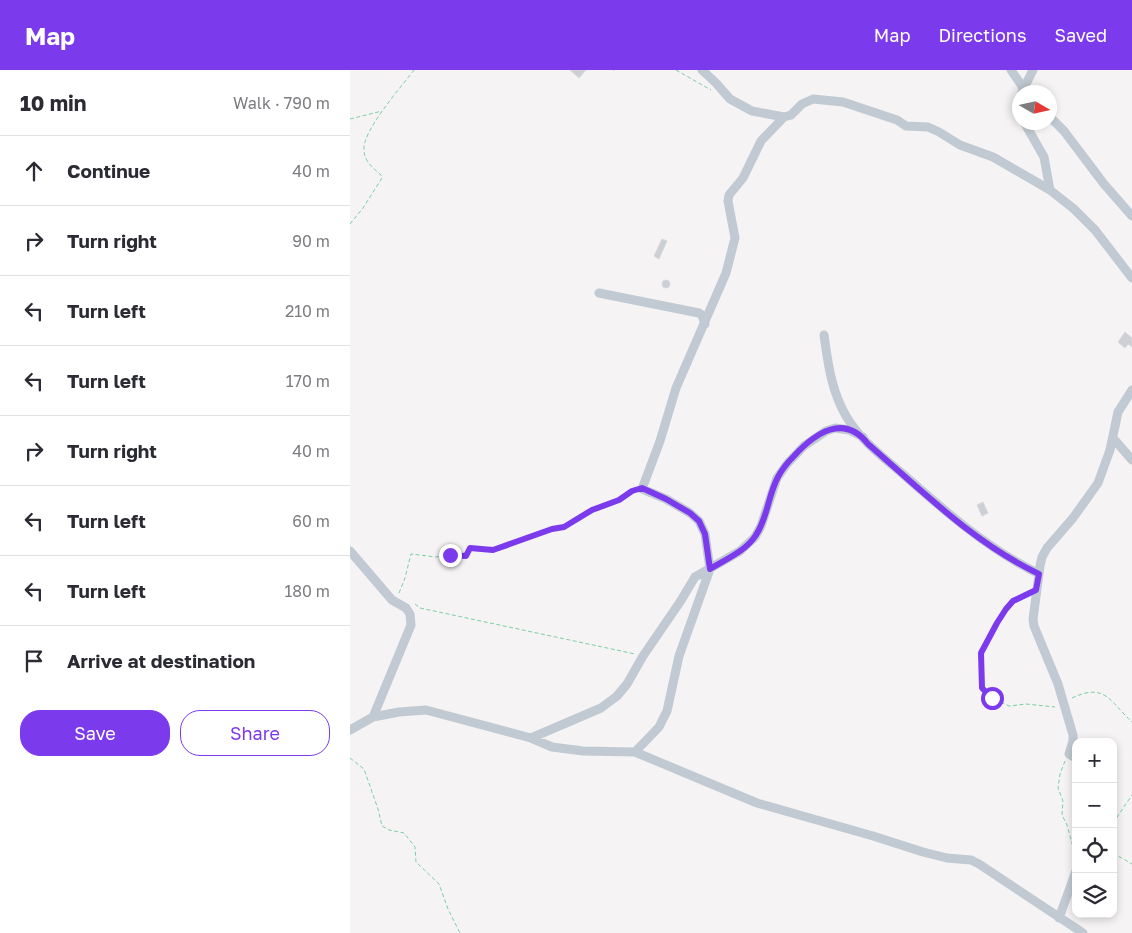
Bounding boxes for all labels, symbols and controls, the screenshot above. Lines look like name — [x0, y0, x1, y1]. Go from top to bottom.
text: Map — [25, 21, 75, 50]
text: Map — [874, 24, 910, 46]
text: Directions — [938, 24, 1026, 46]
text: Saved — [1054, 24, 1107, 46]
north arrow — [1012, 85, 1057, 130]
text: 10 min — [20, 90, 87, 116]
text: Walk · 790 m — [233, 93, 330, 113]
icon: ahead — [20, 157, 48, 185]
text: Continue — [67, 159, 150, 182]
text: 40 m — [292, 161, 330, 181]
icon: right — [20, 227, 48, 255]
text: Turn right — [67, 229, 157, 252]
text: 90 m — [292, 231, 330, 251]
icon: left — [20, 297, 48, 325]
text: Turn left — [67, 299, 146, 322]
text: 210 m — [285, 301, 330, 321]
icon: left — [20, 367, 48, 395]
text: Turn left — [67, 369, 146, 392]
text: 170 m — [286, 371, 330, 391]
icon: right — [20, 437, 48, 465]
text: Turn right — [67, 439, 157, 462]
text: 40 m — [292, 441, 330, 461]
icon: left — [20, 507, 48, 535]
text: Turn left — [67, 509, 146, 532]
text: 60 m — [292, 511, 330, 531]
route end — [439, 544, 462, 567]
icon: left — [20, 577, 48, 605]
text: Turn left — [67, 579, 146, 602]
text: 180 m — [284, 581, 330, 601]
icon: arrive — [20, 647, 48, 675]
text: Arrive at destination — [67, 649, 255, 672]
route start — [981, 687, 1004, 710]
button: Save — [20, 710, 170, 756]
button: Share — [180, 710, 330, 756]
map controls — [1072, 738, 1117, 918]
button: + — [1072, 738, 1117, 783]
button: − — [1072, 783, 1117, 828]
button: locate — [1072, 828, 1117, 873]
button: layers — [1072, 873, 1117, 918]

